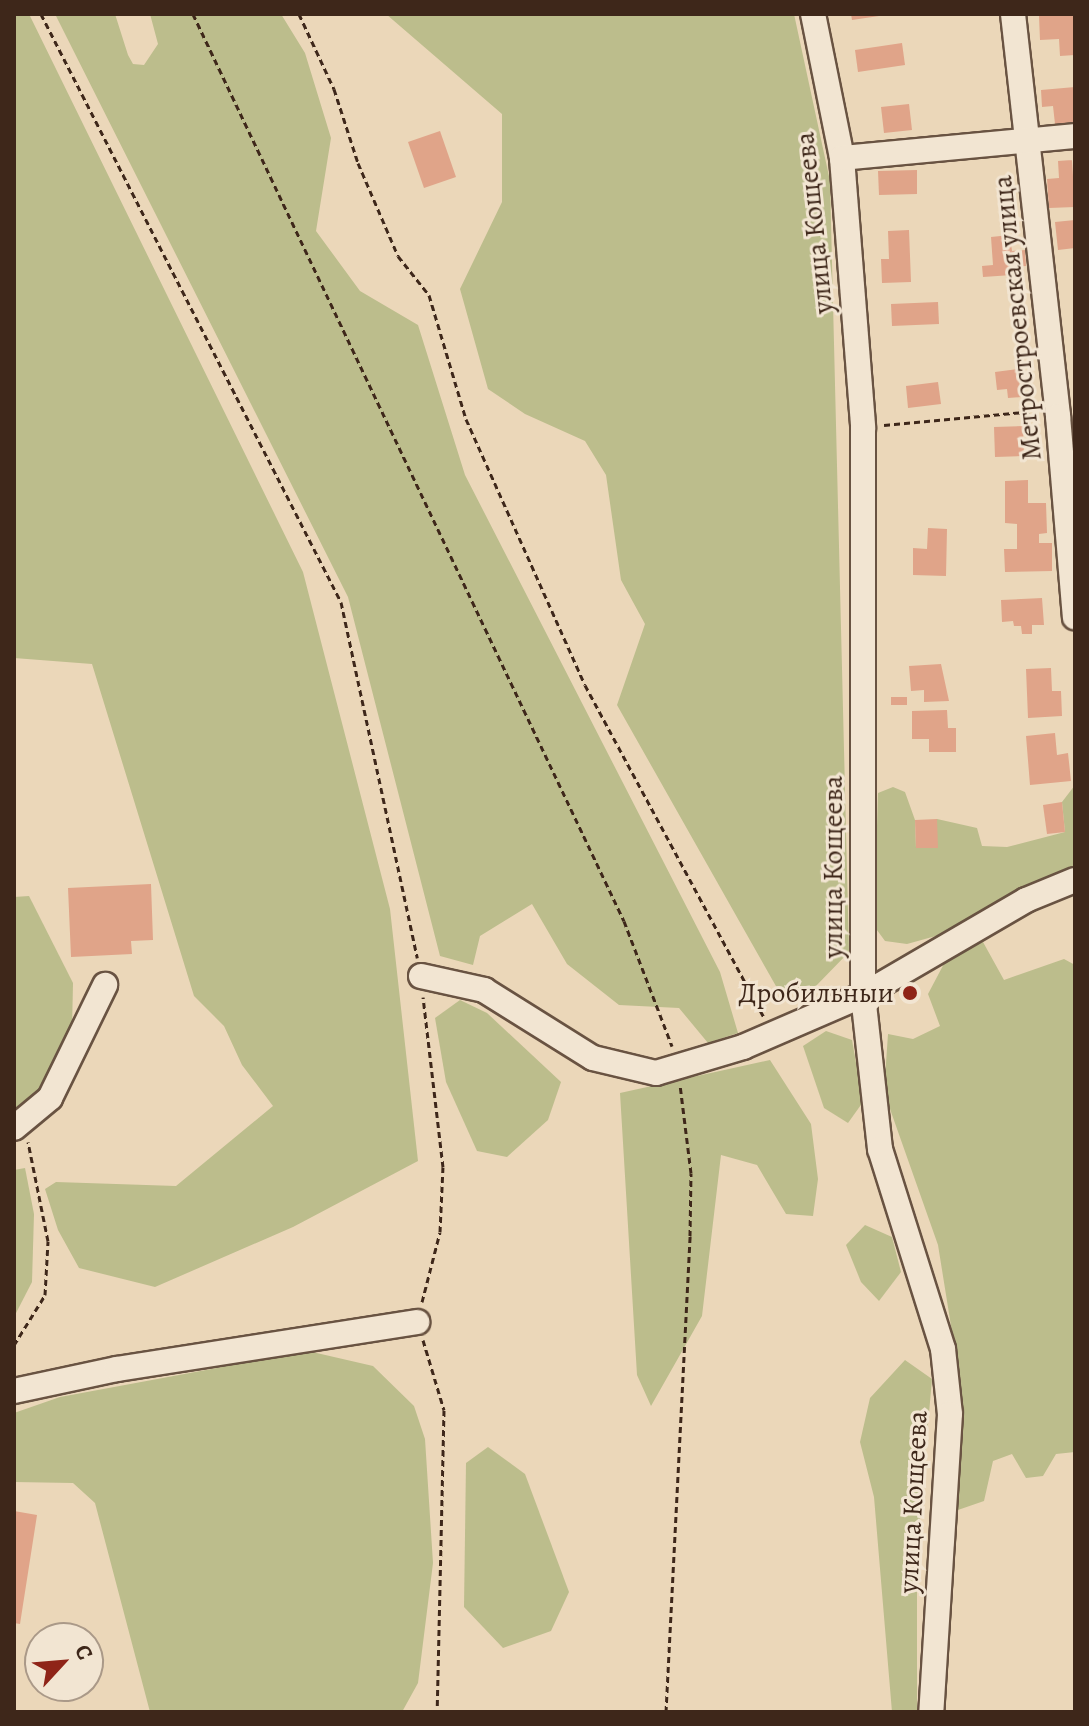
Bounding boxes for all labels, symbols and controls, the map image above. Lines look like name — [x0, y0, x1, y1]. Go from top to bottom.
street label: улица Кощеева — [788, 130, 840, 316]
street label: Метростроевская улица — [985, 174, 1049, 462]
street label: улица Кощеева — [816, 776, 850, 958]
place label: Дробильныи — [739, 976, 894, 1010]
marker: Дробильныи — [901, 984, 919, 1002]
street label: улица Кощеева — [891, 1410, 935, 1594]
north arrow — [24, 1622, 104, 1702]
text: С — [67, 1640, 100, 1665]

